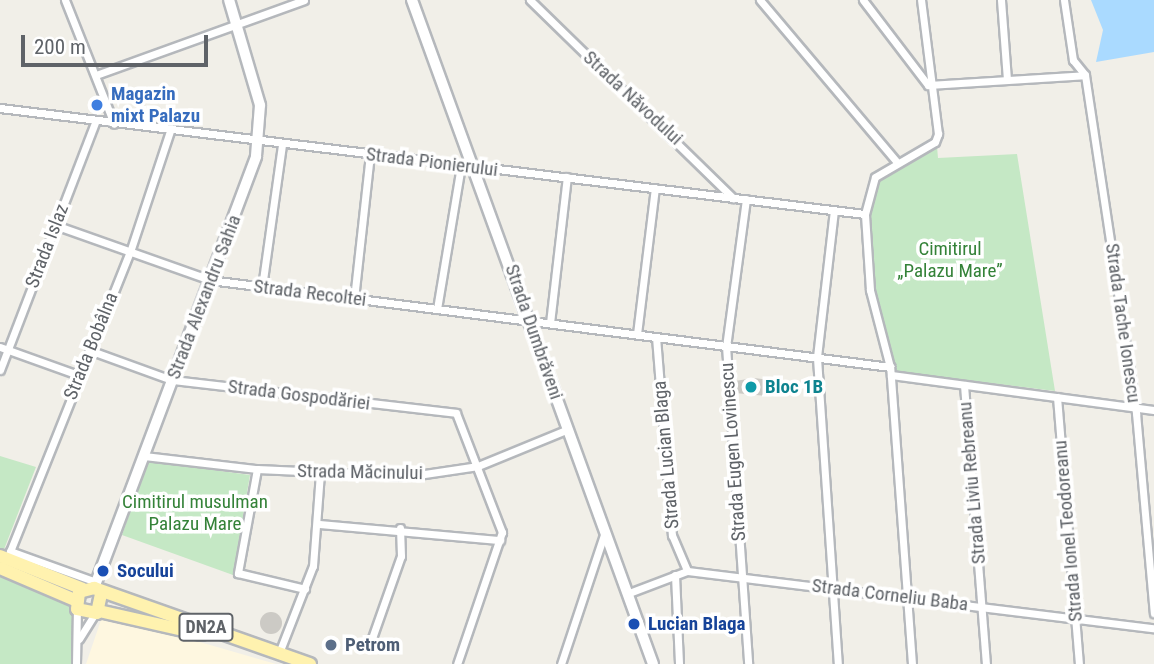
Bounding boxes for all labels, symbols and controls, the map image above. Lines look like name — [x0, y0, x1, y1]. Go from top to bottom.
scale bar — [24, 21, 212, 65]
text: 200 m — [34, 35, 86, 59]
street label: Strada Năvodului — [579, 46, 687, 150]
place label: Magazin mixt Palazu — [111, 83, 200, 127]
marker: Magazin mixt Palazu — [89, 97, 105, 113]
street label: Strada Pionierului — [365, 143, 499, 181]
street label: Strada Islaz — [21, 201, 73, 291]
street label: Strada Alexandru Sahia — [162, 212, 246, 382]
park label: Cimitirul „Palazu Mare” — [897, 238, 1003, 282]
street label: Strada Tache Ionescu — [1101, 242, 1145, 404]
street label: Strada Dumbrăveni — [500, 261, 568, 403]
street label: Strada Recoltei — [252, 275, 368, 311]
street label: Strada Bobâlna — [59, 289, 123, 403]
street label: Strada Eugen Lovinescu — [715, 362, 751, 542]
street label: Strada Gospodăriei — [227, 375, 371, 415]
place label: Bloc 1B — [765, 376, 823, 398]
marker: Bloc 1B — [743, 379, 759, 395]
street label: Strada Lucian Blaga — [648, 380, 684, 530]
street label: Strada Liviu Rebreanu — [954, 401, 990, 565]
street label: Strada Ionel Teodoreanu — [1049, 439, 1087, 623]
street label: Strada Măcinului — [297, 460, 423, 484]
park label: Cimitirul musulman Palazu Mare — [122, 491, 268, 535]
place label: Socului — [117, 560, 174, 582]
marker: Socului — [95, 563, 111, 579]
street label: Strada Corneliu Baba — [811, 574, 969, 616]
road number: DN2A — [178, 612, 234, 642]
place label: Lucian Blaga — [648, 613, 745, 635]
marker: Lucian Blaga — [626, 616, 642, 632]
place label: Petrom — [345, 634, 400, 656]
marker: Petrom — [323, 637, 339, 653]

